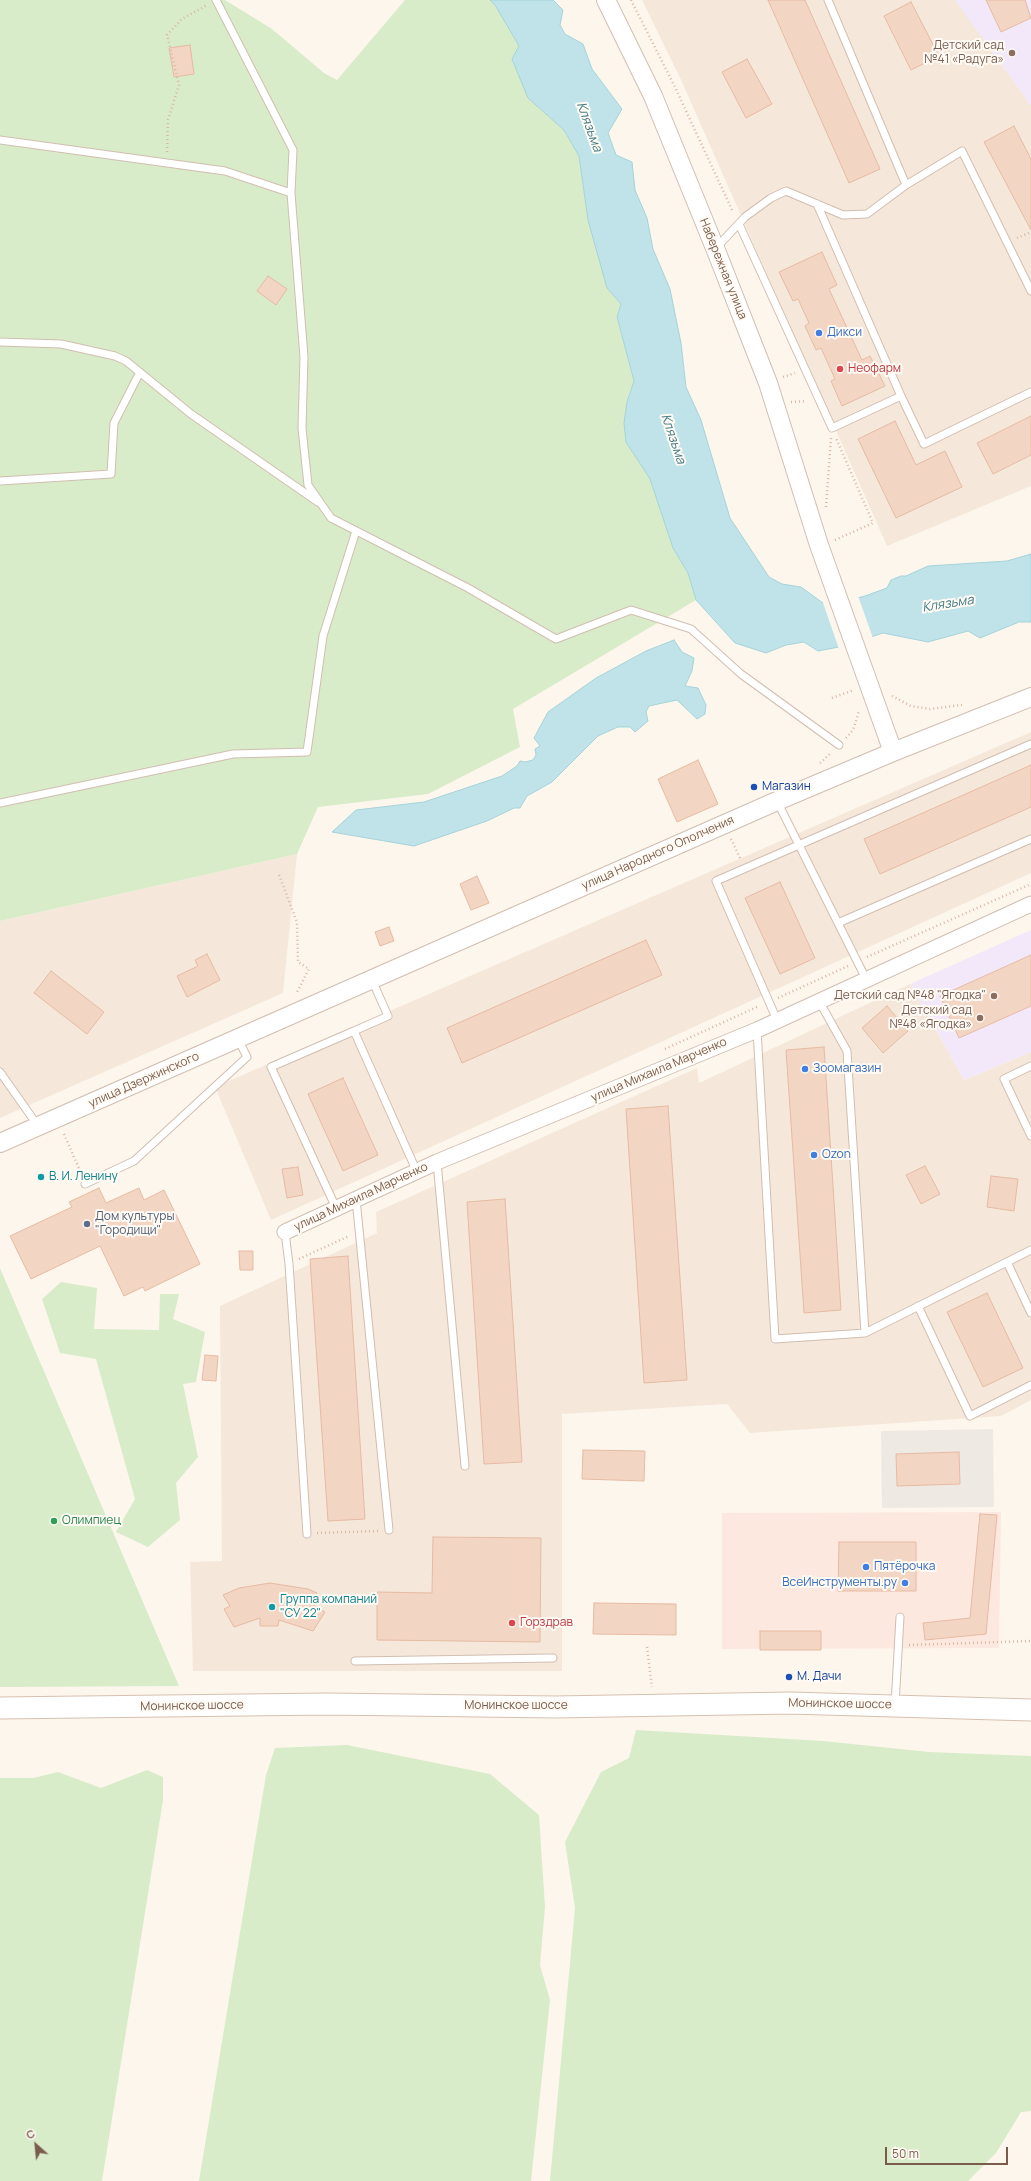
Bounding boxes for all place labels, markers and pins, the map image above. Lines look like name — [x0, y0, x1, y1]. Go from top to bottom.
place label: Детский сад №41 «Радуга» — [924, 39, 1004, 67]
marker: Детский сад №41 «Радуга» — [1007, 48, 1017, 58]
place label: Дикси — [827, 326, 862, 340]
marker: Дикси — [814, 328, 824, 338]
place label: Неофарм — [848, 362, 901, 376]
marker: Неофарм — [835, 364, 845, 374]
place label: Магазин — [762, 780, 811, 794]
marker: Магазин — [749, 782, 759, 792]
place label: Детский сад №48 "Ягодка" — [834, 989, 986, 1003]
marker: Детский сад №48 "Ягодка" — [989, 991, 999, 1001]
place label: Детский сад №48 «Ягодка» — [890, 1004, 972, 1032]
marker: Детский сад №48 «Ягодка» — [975, 1013, 985, 1023]
place label: Зоомагазин — [813, 1062, 881, 1076]
marker: Зоомагазин — [800, 1064, 810, 1074]
place label: Ozon — [822, 1148, 851, 1162]
marker: Ozon — [809, 1150, 819, 1160]
place label: В. И. Ленину — [49, 1170, 118, 1184]
marker: В. И. Ленину — [36, 1172, 46, 1182]
place label: Дом культуры "Городищи" — [95, 1210, 174, 1238]
marker: Дом культуры "Городищи" — [82, 1219, 92, 1229]
place label: Олимпиец — [62, 1514, 121, 1528]
marker: Олимпиец — [49, 1516, 59, 1526]
place label: Пятёрочка — [874, 1560, 935, 1574]
marker: Пятёрочка — [861, 1562, 871, 1572]
place label: ВсеИнструменты.ру — [782, 1576, 897, 1590]
marker: ВсеИнструменты.ру — [900, 1578, 910, 1588]
place label: Группа компаний "СУ 22" — [280, 1593, 377, 1621]
marker: Группа компаний "СУ 22" — [267, 1602, 277, 1612]
place label: Горздрав — [520, 1616, 573, 1630]
marker: Горздрав — [507, 1618, 517, 1628]
place label: М. Дачи — [797, 1670, 841, 1684]
marker: М. Дачи — [784, 1672, 794, 1682]

